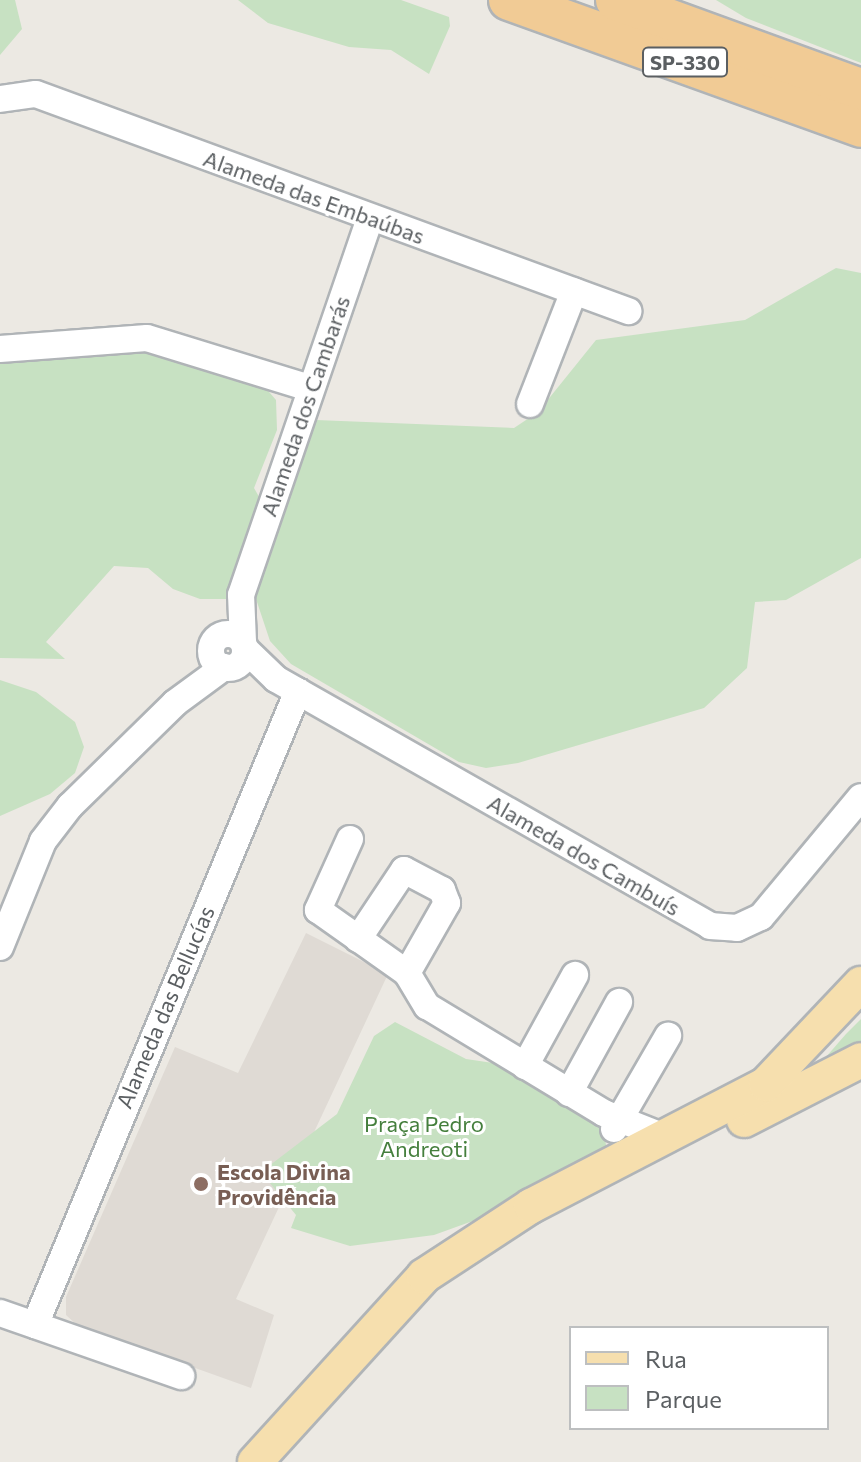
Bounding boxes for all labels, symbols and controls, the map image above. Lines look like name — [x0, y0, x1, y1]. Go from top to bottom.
road number: SP-330 — [641, 46, 729, 78]
street label: Alameda das Embaúbas — [200, 145, 428, 249]
street label: Alameda dos Cambarás — [255, 292, 355, 520]
street label: Alameda dos Cambuís — [483, 789, 685, 921]
street label: Alameda das Bellucías — [110, 902, 220, 1112]
park label: Praça Pedro Andreoti — [364, 1110, 484, 1162]
place label: Escola Divina Providência — [217, 1158, 350, 1210]
marker: Escola Divina Providência — [192, 1175, 210, 1193]
legend — [569, 1326, 829, 1430]
text: Rua — [645, 1344, 687, 1373]
text: Parque — [645, 1384, 722, 1413]

